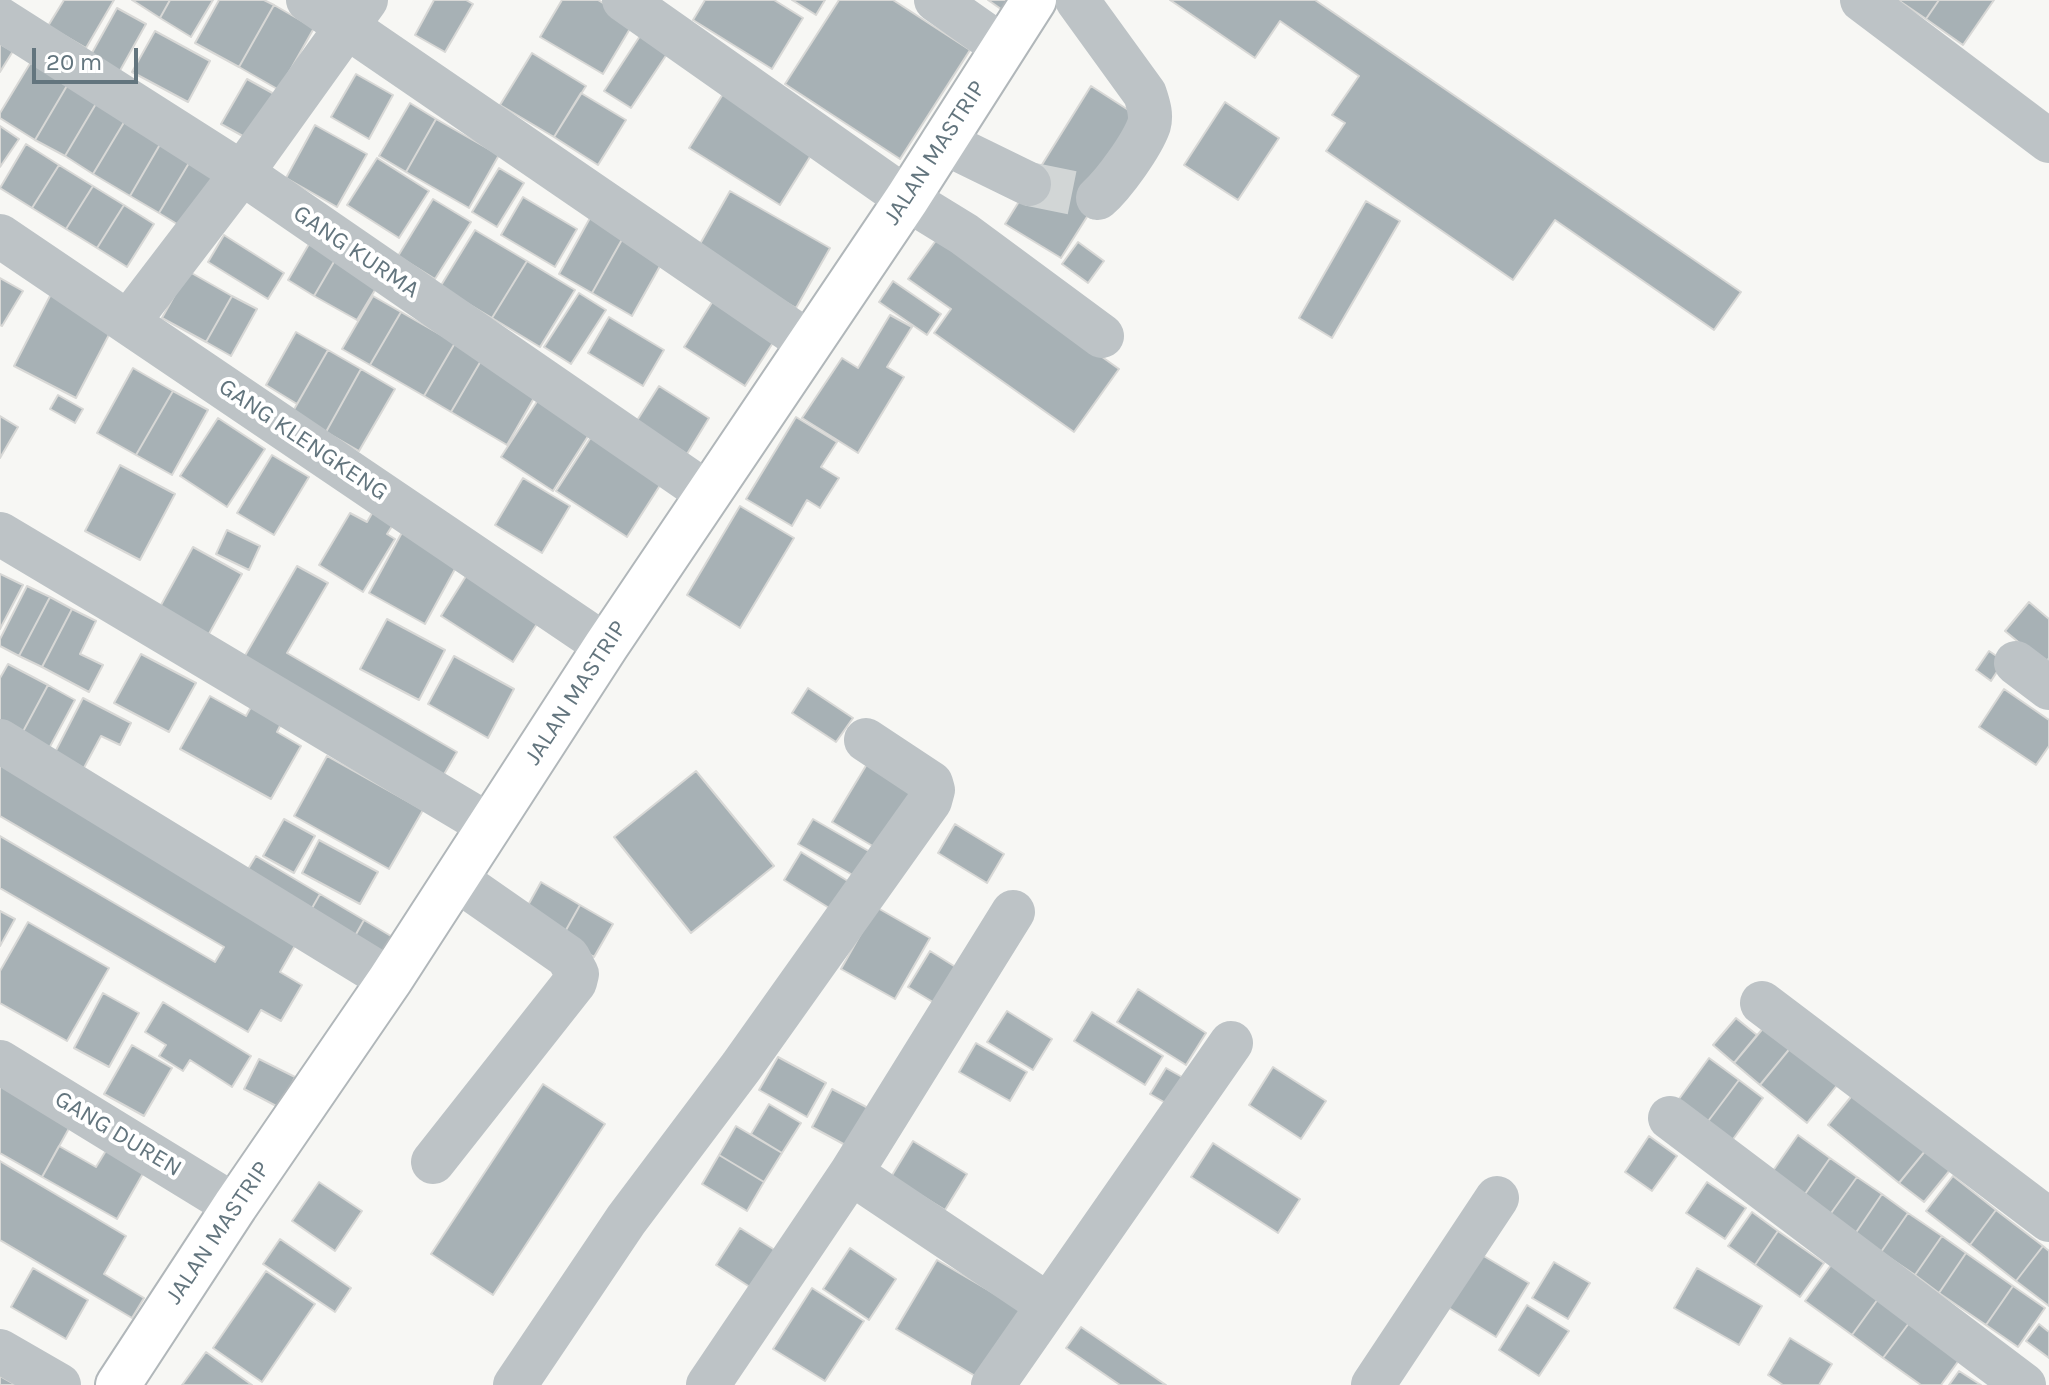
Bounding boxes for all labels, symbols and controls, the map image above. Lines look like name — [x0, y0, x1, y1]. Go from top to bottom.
scale bar — [36, 32, 142, 82]
text: 20 m — [46, 48, 102, 76]
street label: JALAN MASTRIP — [878, 76, 992, 230]
street label: GANG KURMA — [287, 199, 425, 305]
street label: GANG KLENGKENG — [213, 373, 393, 507]
street label: JALAN MASTRIP — [519, 616, 633, 770]
street label: GANG DUREN — [49, 1085, 187, 1183]
street label: JALAN MASTRIP — [160, 1156, 276, 1310]

